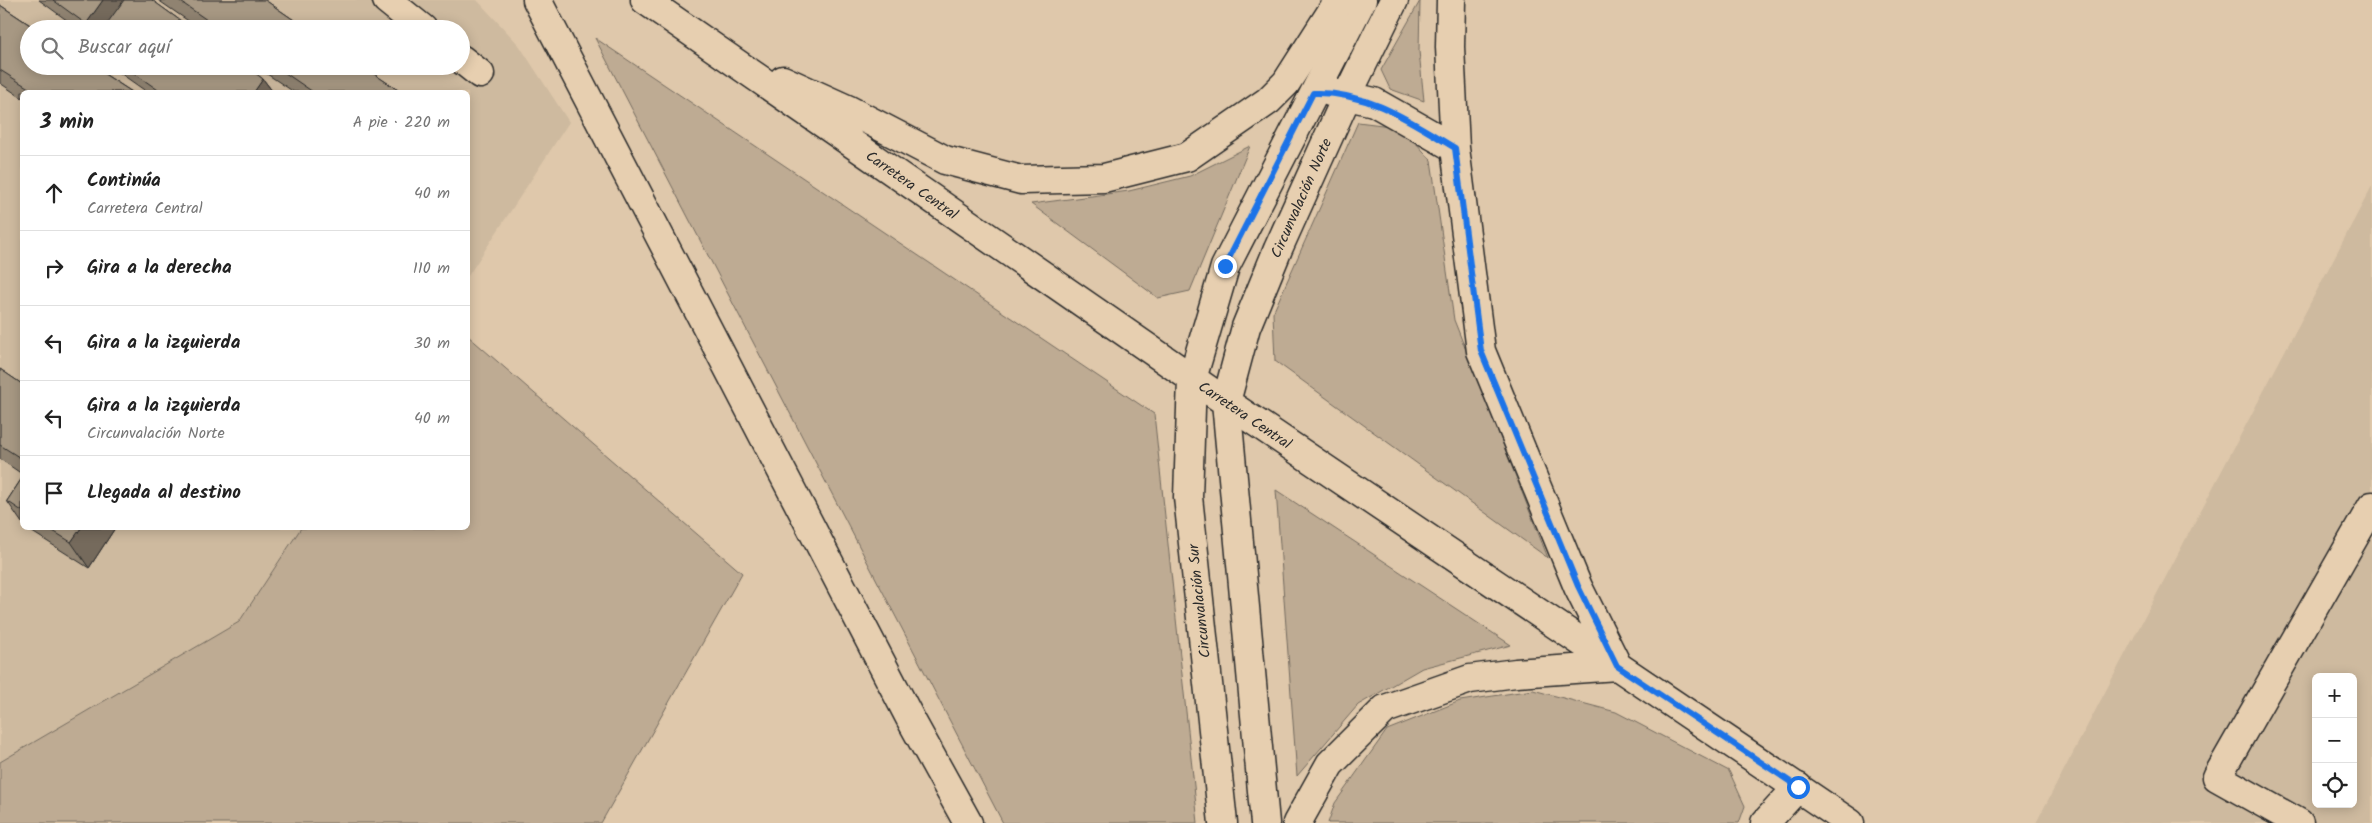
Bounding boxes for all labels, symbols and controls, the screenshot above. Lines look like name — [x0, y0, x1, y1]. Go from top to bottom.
search box — [20, 20, 470, 75]
text: Buscar aquí — [78, 33, 170, 63]
icon: search — [38, 34, 66, 62]
text: 3 min — [40, 106, 94, 139]
text: A pie · 220 m — [353, 110, 450, 135]
street label: Circunvalación Norte — [1265, 134, 1339, 262]
street label: Carretera Central — [860, 145, 963, 227]
text: Continúa — [87, 166, 161, 196]
icon: ahead — [40, 179, 68, 207]
text: 40 m — [414, 181, 450, 206]
text: Carretera Central — [87, 196, 203, 221]
text: Gira a la derecha — [87, 253, 232, 283]
icon: right — [40, 254, 68, 282]
route end — [1214, 255, 1237, 278]
text: 110 m — [413, 256, 450, 281]
text: Gira a la izquierda — [87, 328, 240, 358]
icon: left — [40, 329, 68, 357]
text: 30 m — [414, 331, 450, 356]
street label: Carretera Central — [1193, 376, 1296, 456]
text: Gira a la izquierda — [87, 391, 240, 421]
icon: left — [40, 404, 68, 432]
text: 40 m — [414, 406, 450, 431]
text: Circunvalación Norte — [87, 421, 225, 446]
text: Llegada al destino — [87, 478, 241, 508]
icon: arrive — [40, 479, 68, 507]
street label: Circunvalación Sur — [1182, 542, 1218, 659]
map controls — [2312, 673, 2357, 808]
button: + — [2312, 673, 2357, 718]
button: − — [2312, 718, 2357, 763]
button: locate — [2312, 763, 2357, 808]
route start — [1787, 776, 1810, 799]

